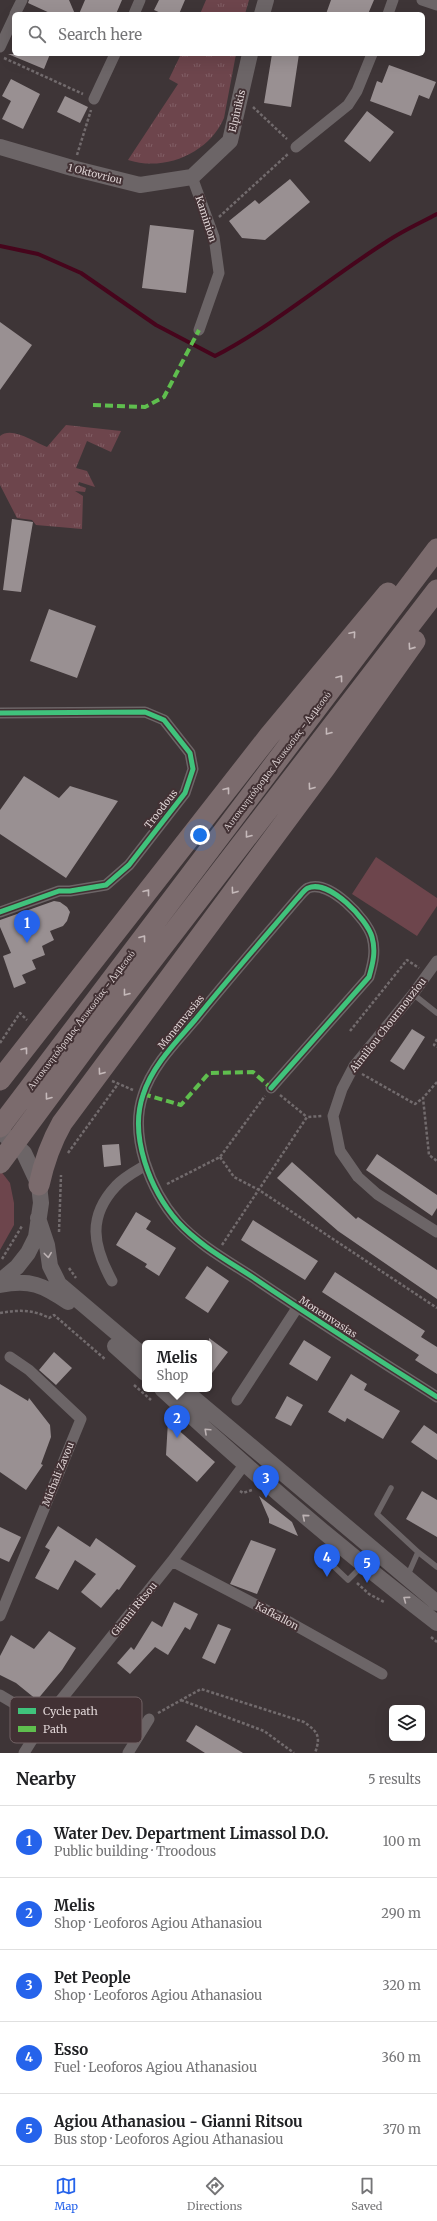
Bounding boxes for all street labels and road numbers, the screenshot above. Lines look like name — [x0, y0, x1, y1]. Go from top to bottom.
street label: Elpinikis — [226, 88, 248, 133]
street label: 1 Oktovriou — [67, 161, 123, 187]
street label: Kaminion — [192, 194, 220, 244]
street label: Αυτοκινητόδρομος Λευκωσίας - Λεμεσού — [220, 688, 334, 833]
street label: Troodous — [142, 787, 180, 831]
street label: Αυτοκινητόδρομος Λευκωσίας - Λεμεσού — [24, 947, 138, 1092]
street label: Aimiliou Chourmouziou — [346, 975, 429, 1076]
street label: Monemvasias — [155, 992, 207, 1052]
street label: Monemvasias — [297, 1293, 360, 1341]
street label: Michali Zavou — [39, 1440, 77, 1508]
street label: Gianni Ritsou — [108, 1579, 160, 1639]
street label: Kafkallon — [253, 1599, 301, 1633]

